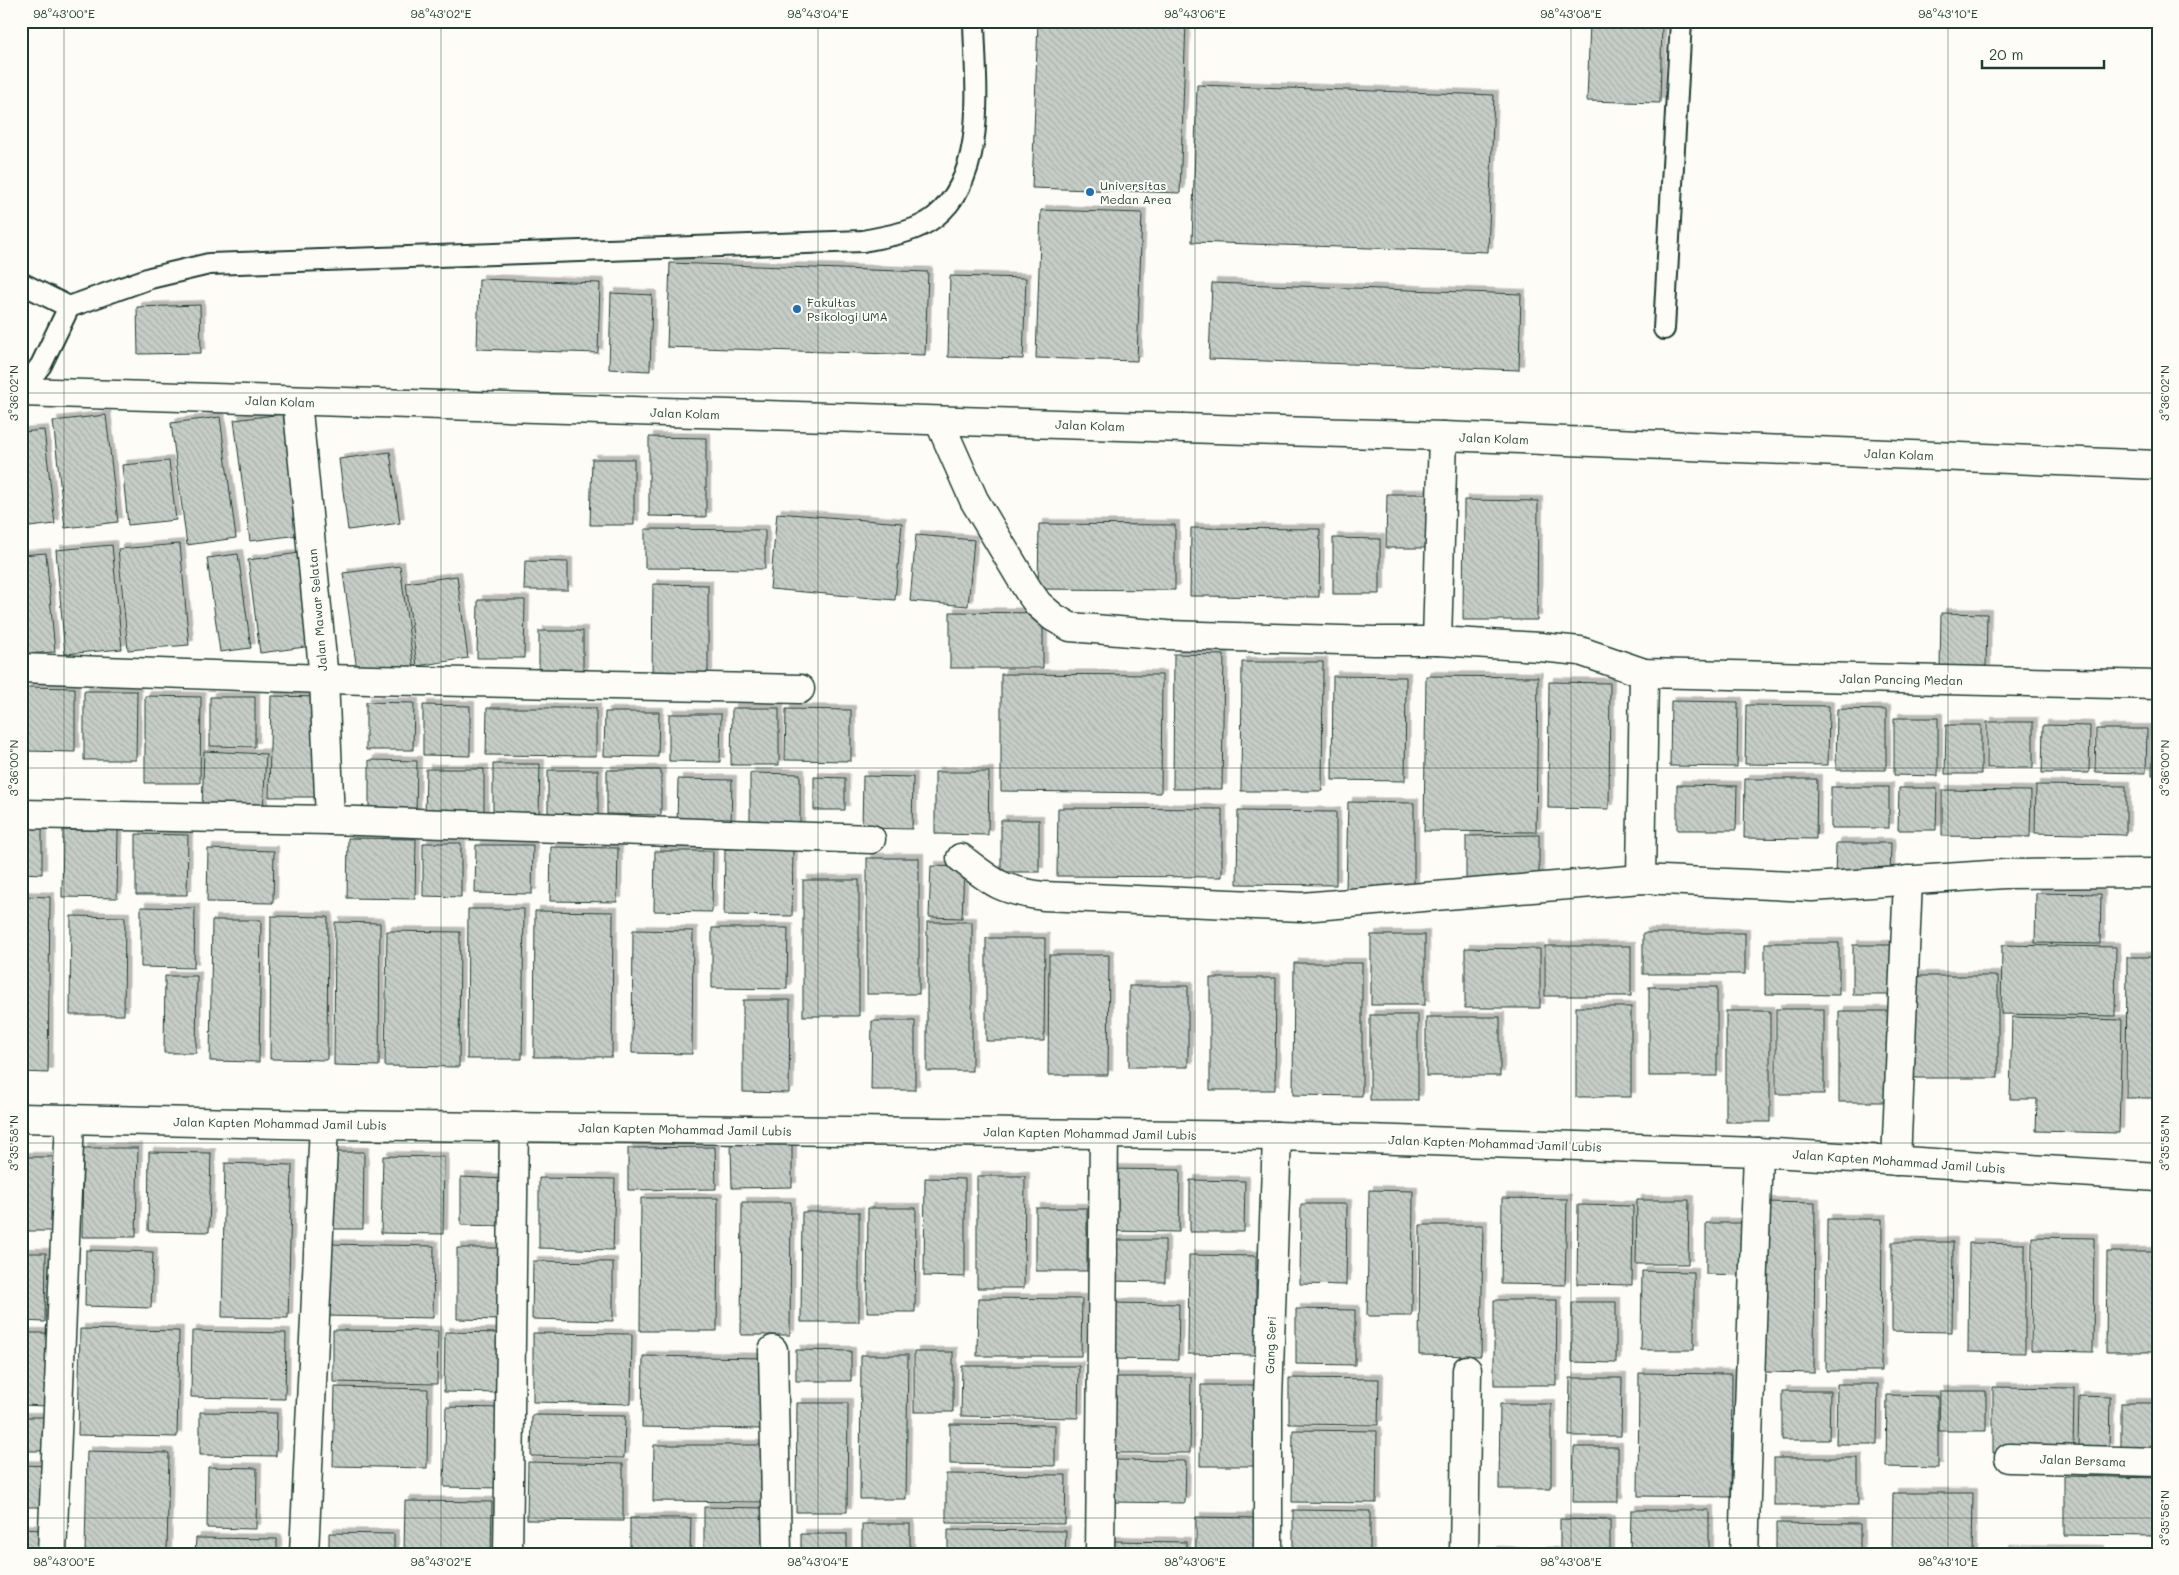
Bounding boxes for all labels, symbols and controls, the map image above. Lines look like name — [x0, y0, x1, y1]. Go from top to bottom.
text: 98°43'00"E — [33, 5, 95, 21]
text: 98°43'02"E — [411, 5, 472, 21]
text: 98°43'04"E — [787, 5, 849, 21]
text: 98°43'06"E — [1164, 5, 1226, 21]
text: 98°43'08"E — [1540, 5, 1602, 21]
text: 98°43'10"E — [1918, 5, 1978, 21]
scale bar — [1982, 38, 2104, 70]
text: 20 m — [1989, 44, 2023, 64]
place label: Universitas Medan Area — [1100, 177, 1172, 207]
marker: Universitas Medan Area — [1084, 186, 1096, 198]
place label: Fakultas Psikologi UMA — [807, 294, 888, 324]
marker: Fakultas Psikologi UMA — [791, 303, 803, 315]
text: 3°36'02"N — [5, 365, 21, 421]
text: 3°36'02"N — [2156, 365, 2172, 421]
street label: Jalan Kolam — [245, 392, 315, 410]
street label: Jalan Kolam — [650, 404, 720, 422]
street label: Jalan Kolam — [1055, 416, 1125, 434]
street label: Jalan Kolam — [1459, 429, 1529, 447]
street label: Jalan Kolam — [1864, 445, 1934, 463]
street label: Jalan Mawar Selatan — [304, 548, 330, 672]
street label: Jalan Pancing Medan — [1839, 670, 1963, 688]
text: 3°36'00"N — [5, 740, 21, 796]
text: 3°36'00"N — [2156, 740, 2172, 796]
street label: Jalan Kapten Mohammad Jamil Lubis — [173, 1113, 387, 1133]
text: 3°35'58"N — [5, 1115, 21, 1171]
text: 3°35'58"N — [2156, 1115, 2172, 1171]
street label: Jalan Kapten Mohammad Jamil Lubis — [578, 1119, 792, 1139]
street label: Jalan Kapten Mohammad Jamil Lubis — [983, 1123, 1197, 1143]
street label: Jalan Kapten Mohammad Jamil Lubis — [1388, 1131, 1602, 1155]
street label: Jalan Kapten Mohammad Jamil Lubis — [1792, 1146, 2006, 1176]
street label: Gang Seri — [1261, 1316, 1279, 1374]
street label: Jalan Bersama — [2040, 1450, 2126, 1470]
text: 3°35'56"N — [2156, 1490, 2172, 1546]
text: 98°43'00"E — [33, 1553, 95, 1569]
text: 98°43'02"E — [411, 1553, 472, 1569]
text: 98°43'04"E — [787, 1553, 849, 1569]
text: 98°43'06"E — [1164, 1553, 1226, 1569]
text: 98°43'08"E — [1540, 1553, 1602, 1569]
text: 98°43'10"E — [1918, 1553, 1978, 1569]

